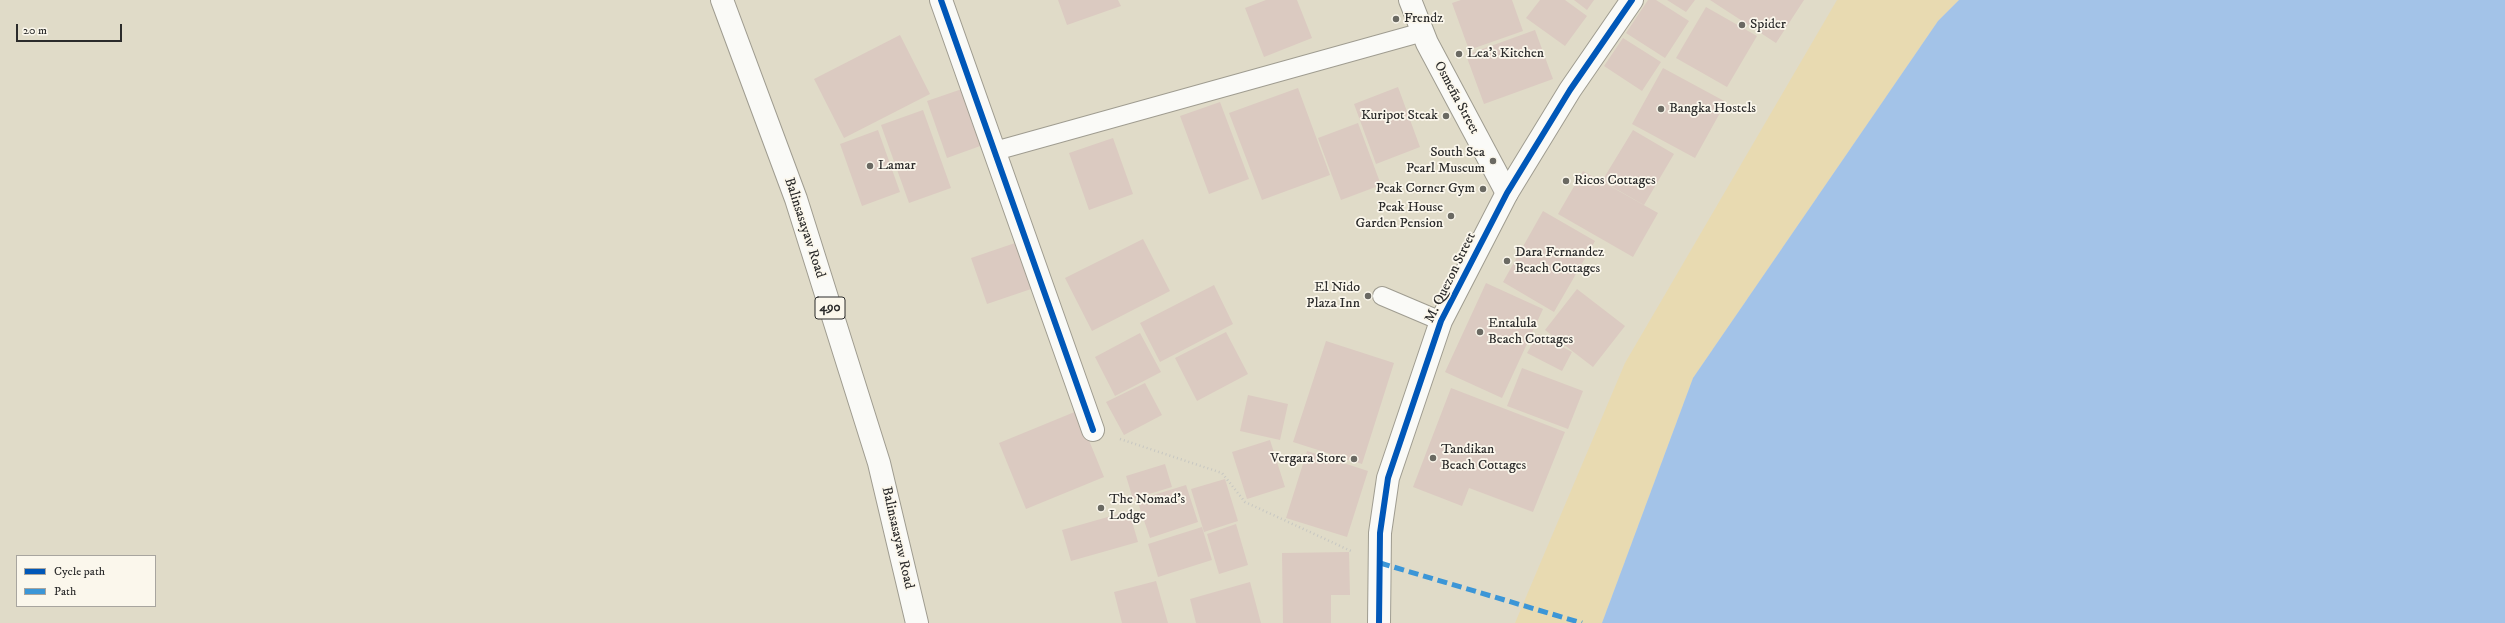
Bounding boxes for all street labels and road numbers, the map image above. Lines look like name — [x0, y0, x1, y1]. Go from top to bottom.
street label: Osmeña Street — [1430, 59, 1482, 137]
street label: Balinsasayaw Road — [780, 176, 828, 280]
street label: M. Quezon Street — [1422, 230, 1480, 326]
road number: 490 — [815, 297, 845, 319]
street label: Balinsasayaw Road — [877, 485, 917, 591]

